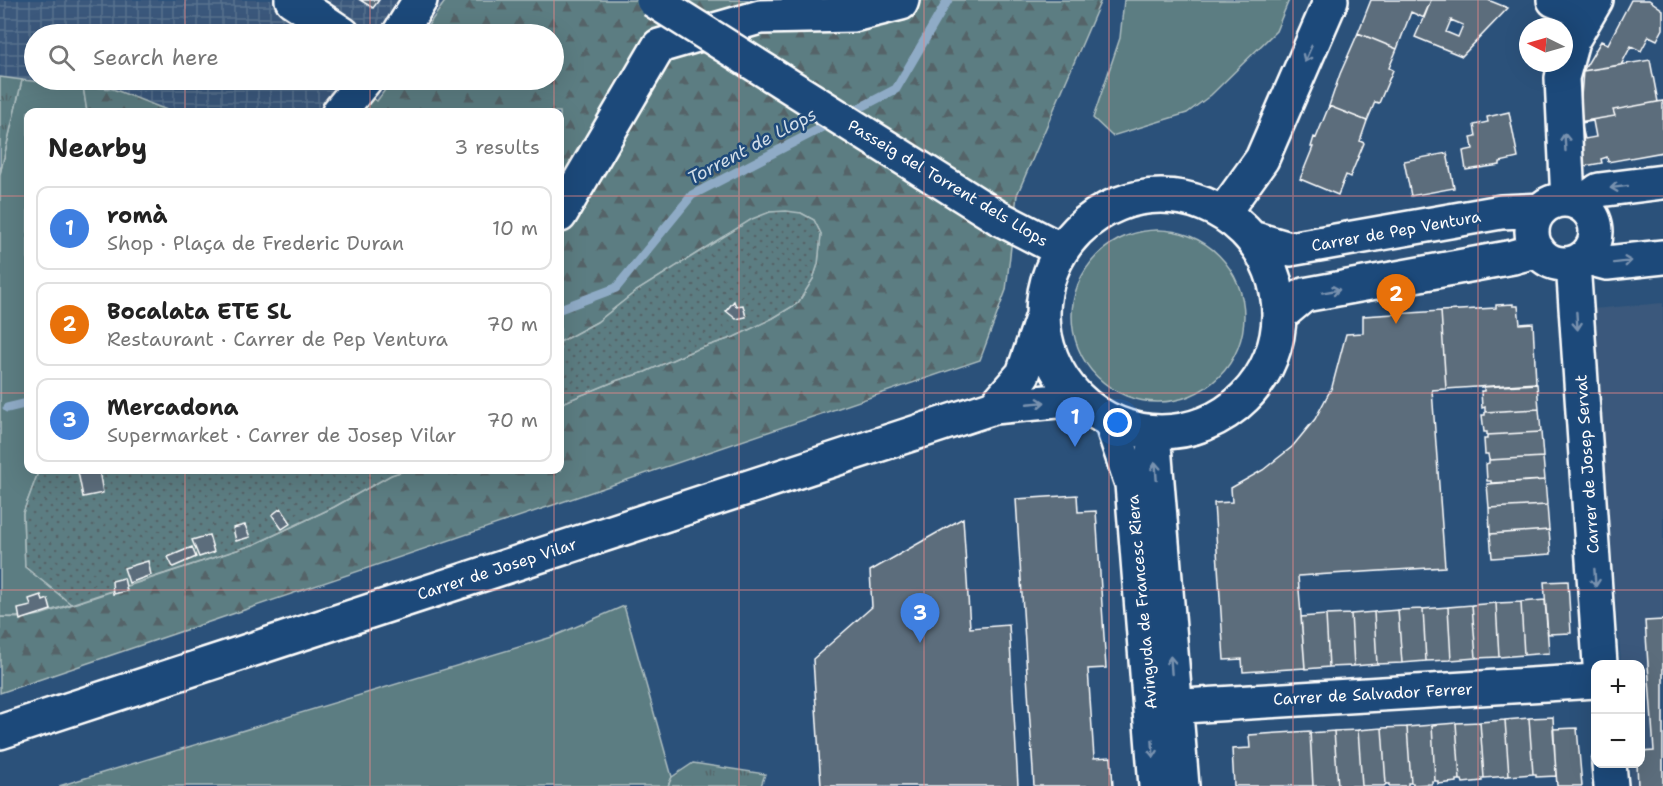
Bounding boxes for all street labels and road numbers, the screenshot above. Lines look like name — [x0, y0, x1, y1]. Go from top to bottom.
street label: Passeig del Torrent dels Llops — [844, 115, 1052, 251]
street label: Carrer de Pep Ventura — [1310, 206, 1482, 256]
street label: Carrer de Josep Servat — [1570, 374, 1604, 554]
street label: Avinguda de Francesc Riera — [1122, 494, 1162, 710]
street label: Carrer de Josep Vilar — [414, 533, 580, 605]
street label: Carrer de Salvador Ferrer — [1273, 678, 1473, 710]

